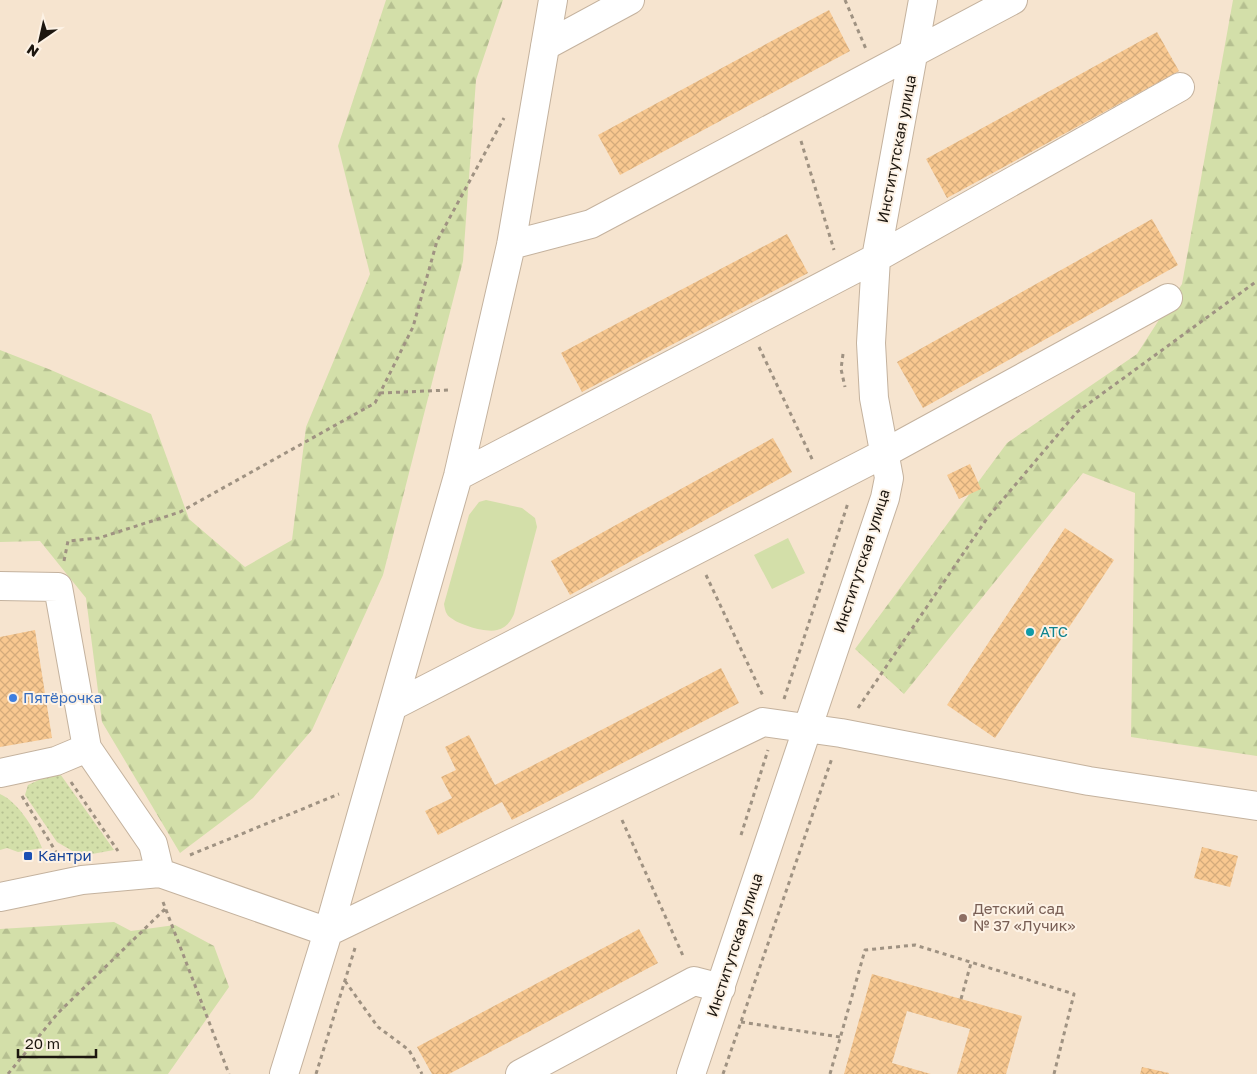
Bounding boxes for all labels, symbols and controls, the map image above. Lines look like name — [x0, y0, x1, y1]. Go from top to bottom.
north arrow — [15, 15, 65, 65]
text: N — [23, 41, 42, 61]
street label: Институтская улица — [873, 73, 919, 224]
street label: Институтская улица — [829, 487, 893, 635]
place label: АТС — [1040, 622, 1068, 640]
marker: АТС — [1024, 626, 1036, 638]
place label: Пятёрочка — [23, 688, 102, 706]
marker: Пятёрочка — [7, 692, 19, 704]
place label: Кантри — [38, 846, 92, 864]
marker: Кантри — [22, 850, 34, 862]
street label: Институтская улица — [702, 871, 766, 1019]
place label: Детский сад № 37 «Лучик» — [973, 899, 1076, 934]
marker: Детский сад № 37 «Лучик» — [957, 912, 969, 924]
scale bar — [18, 1026, 95, 1058]
text: 20 m — [25, 1034, 60, 1052]

